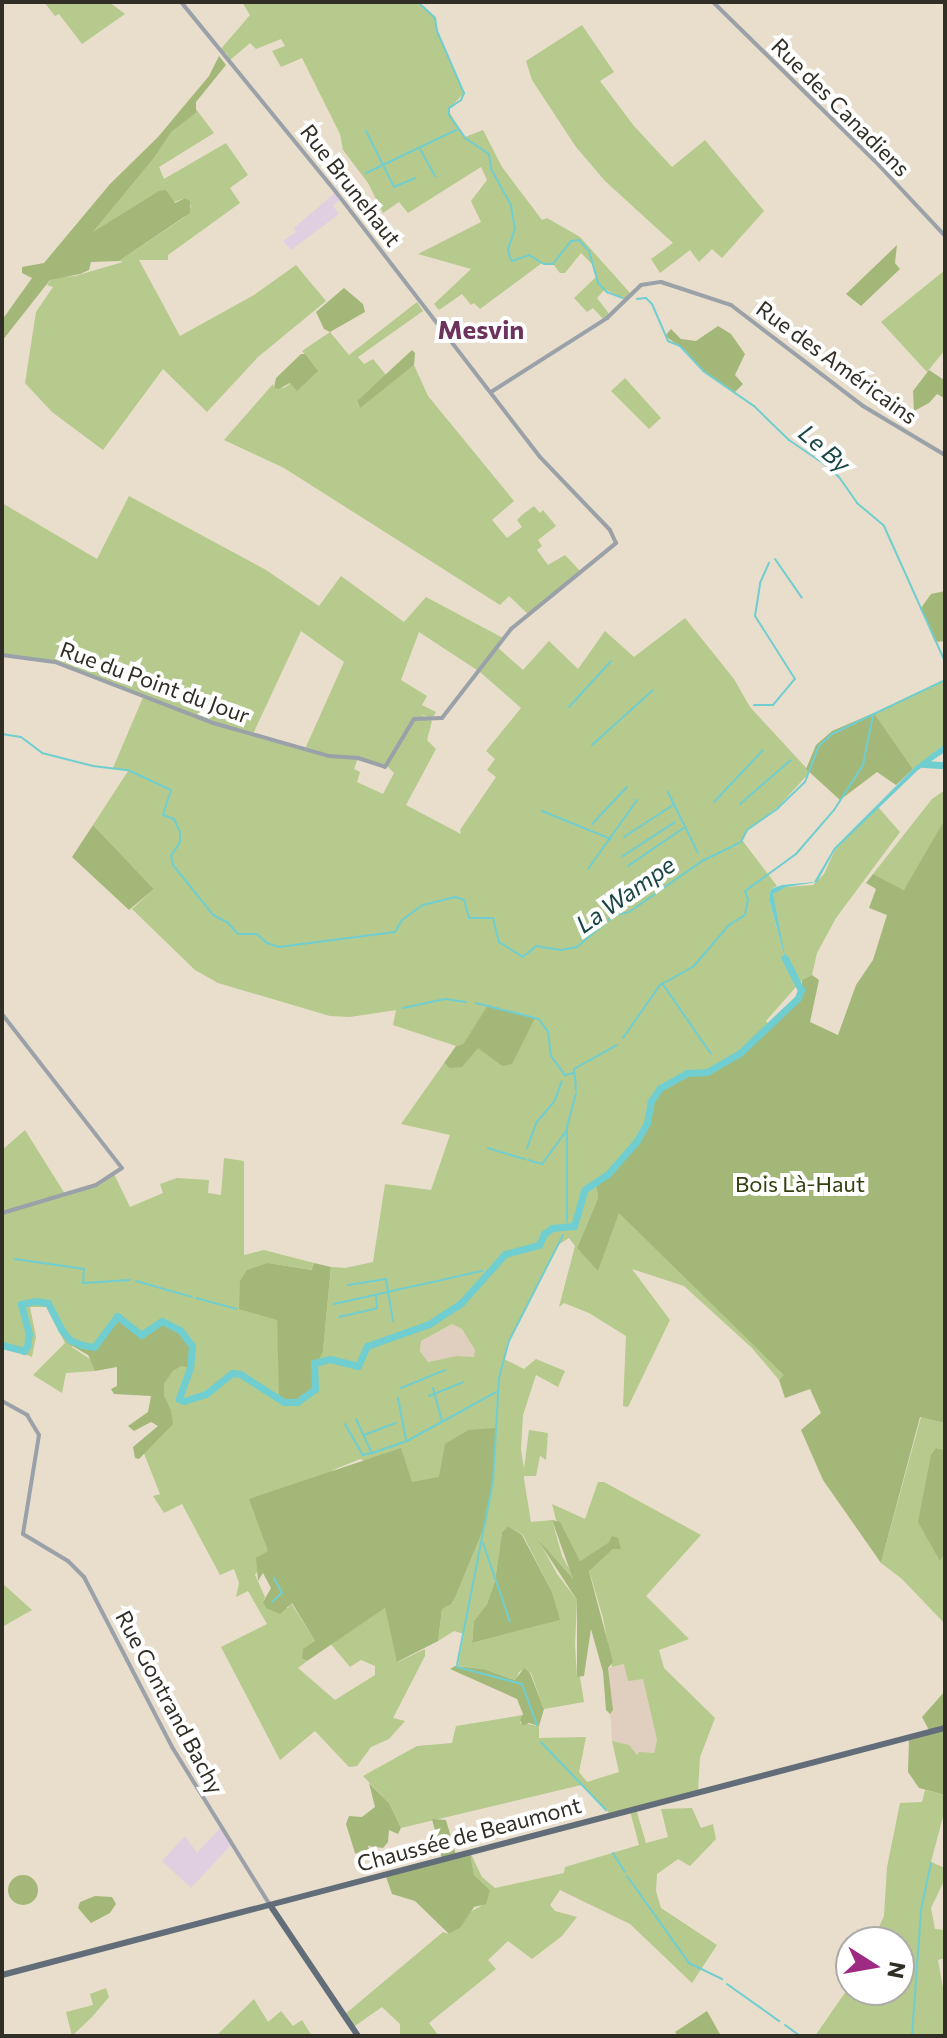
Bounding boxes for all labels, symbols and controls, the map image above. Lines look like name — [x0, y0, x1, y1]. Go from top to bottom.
street label: Rue des Canadiens — [766, 32, 916, 182]
street label: Rue Brunehaut — [295, 119, 407, 251]
street label: Rue des Américains — [751, 295, 923, 429]
district label: Mesvin — [438, 313, 524, 345]
water label: Le By — [793, 418, 857, 478]
street label: Rue du Point du Jour — [57, 635, 253, 729]
water label: La Wampe — [570, 849, 680, 939]
park label: Bois Là-Haut — [735, 1171, 865, 1197]
street label: Rue Gontrand Bachy — [111, 1606, 229, 1798]
street label: Chaussée de Beaumont — [354, 1791, 584, 1877]
north arrow — [835, 1926, 915, 2006]
text: N — [882, 1960, 912, 1981]

